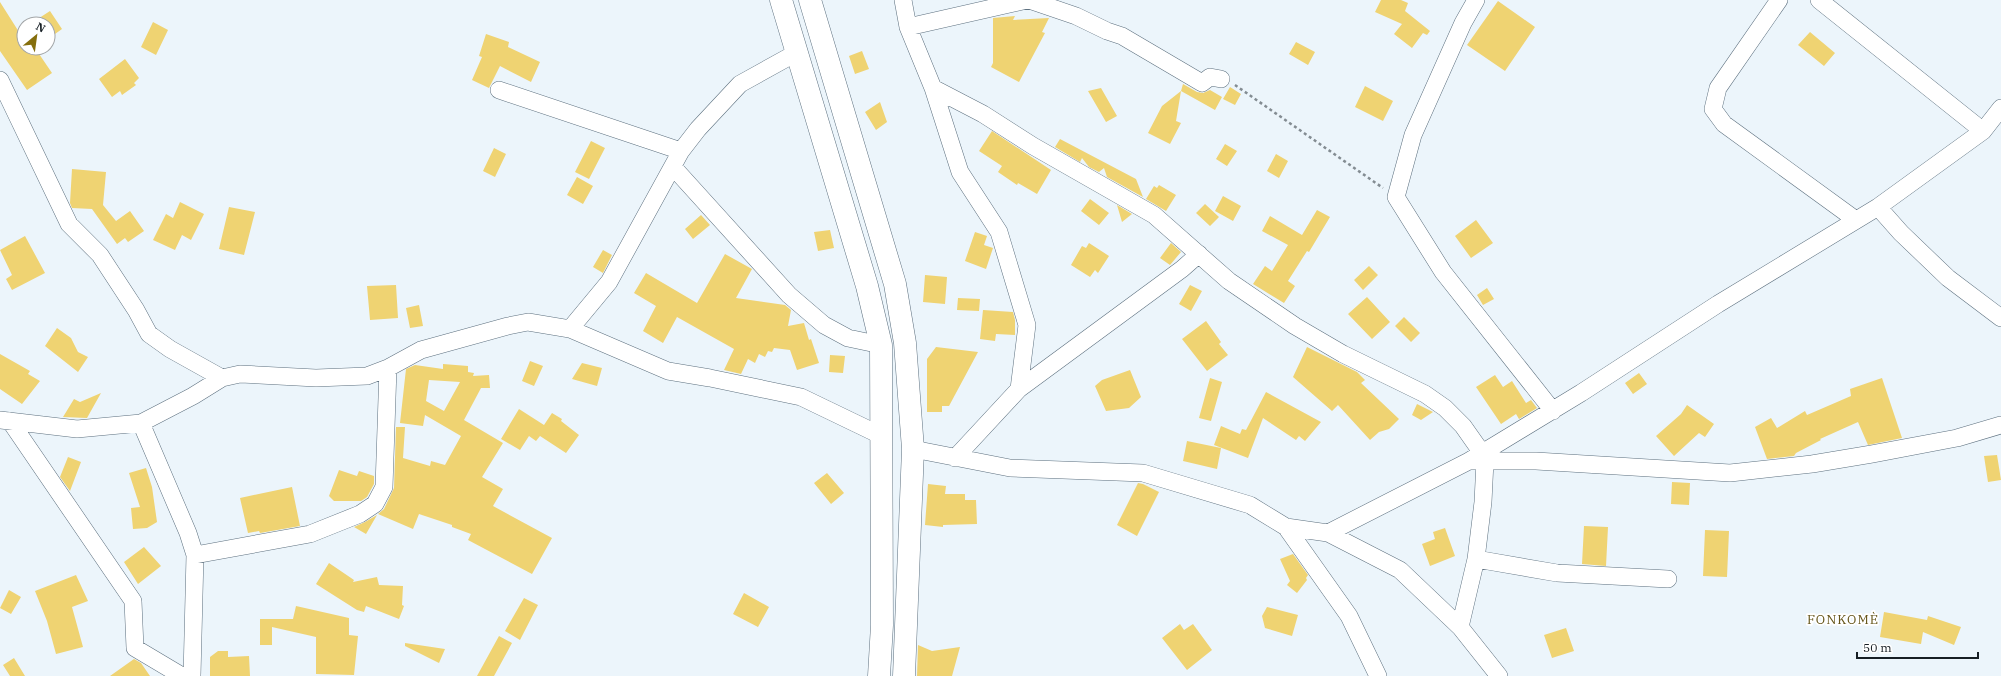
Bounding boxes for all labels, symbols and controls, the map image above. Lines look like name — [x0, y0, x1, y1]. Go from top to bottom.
north arrow — [16, 16, 56, 56]
text: N — [34, 19, 48, 36]
district label: FONKOMÈ — [1807, 611, 1879, 628]
scale bar — [1857, 634, 1978, 660]
text: 50 m — [1863, 640, 1892, 655]

